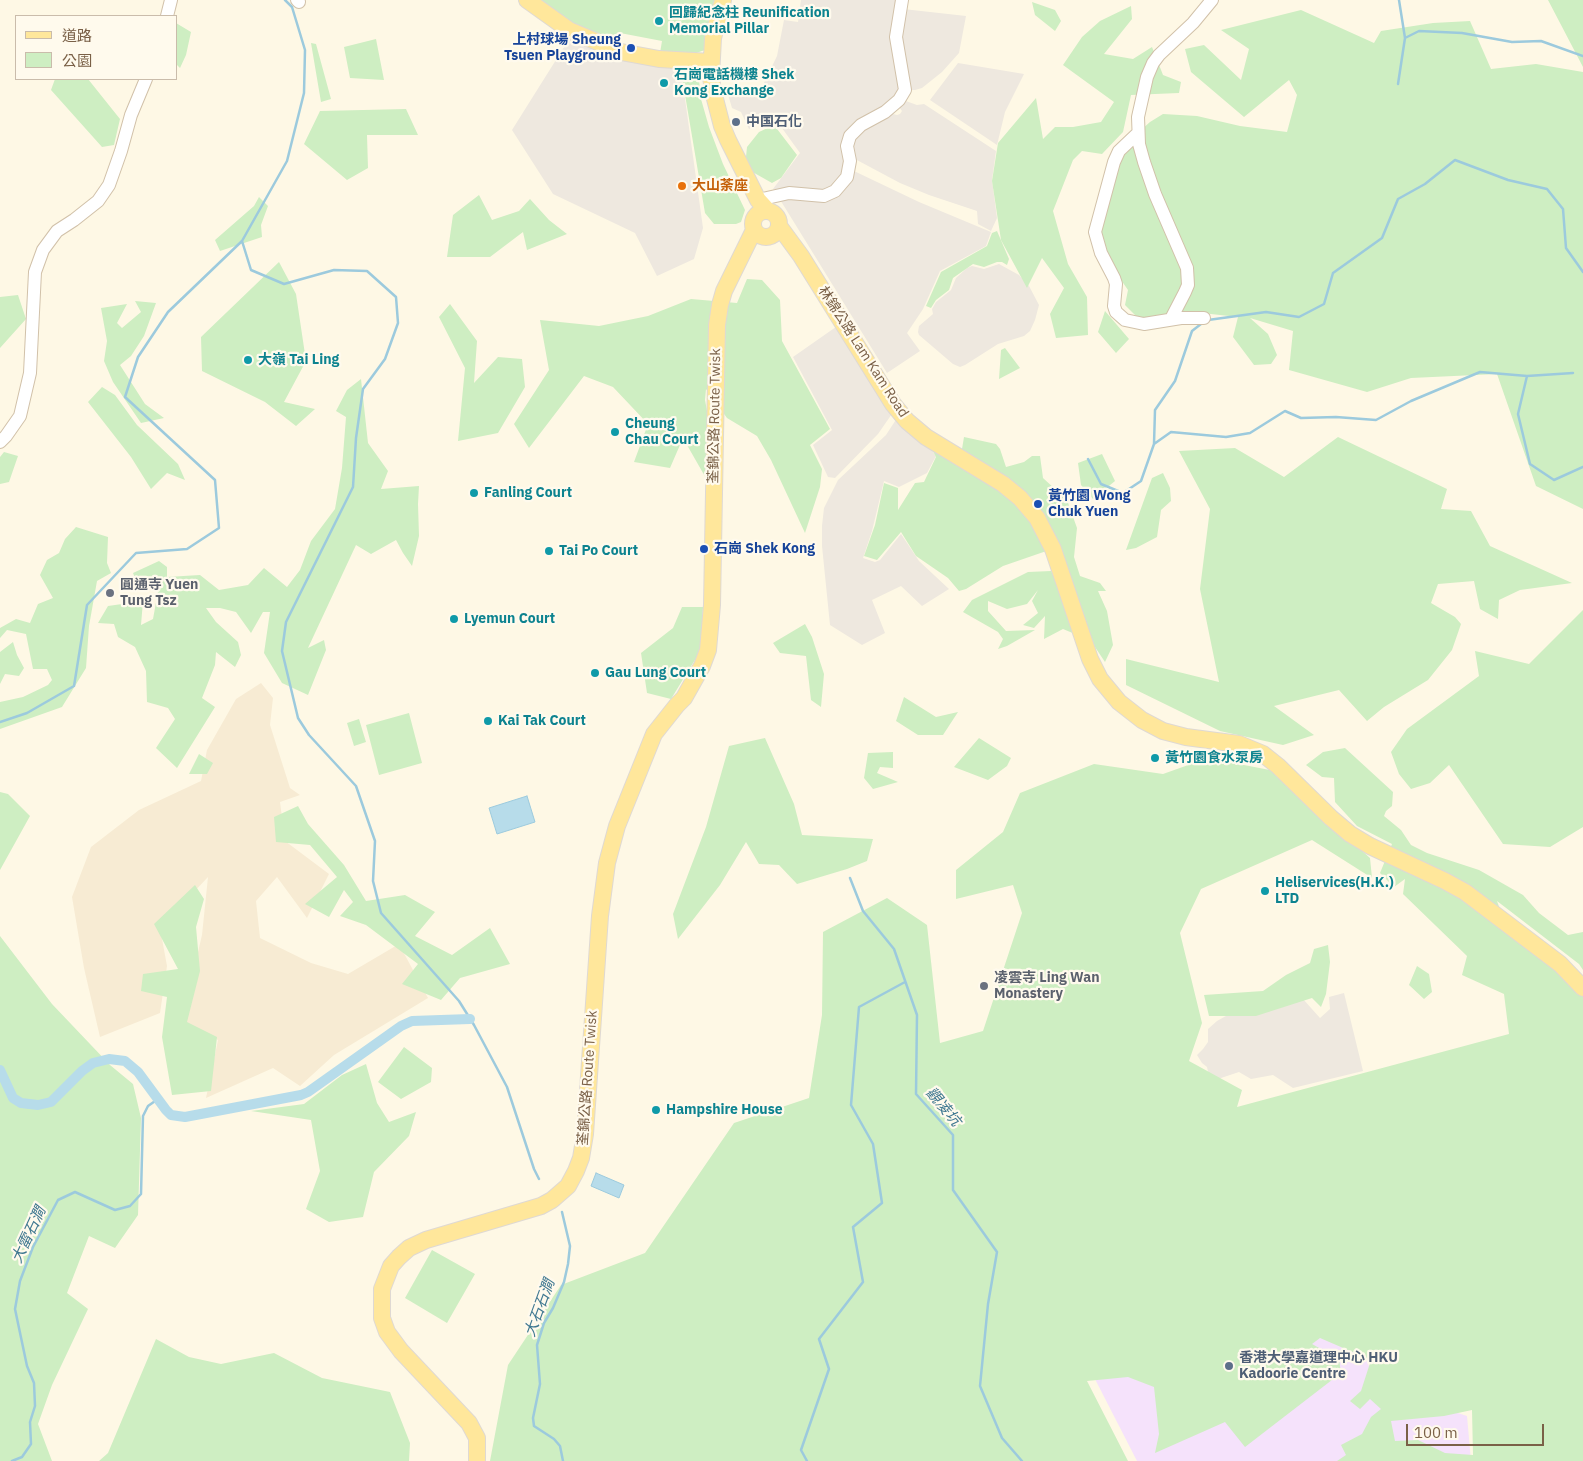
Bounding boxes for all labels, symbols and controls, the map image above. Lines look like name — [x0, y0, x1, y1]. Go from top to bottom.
place label: 回歸紀念柱 Reunification Memorial Pillar — [669, 5, 830, 38]
legend — [15, 15, 178, 80]
marker: 回歸紀念柱 Reunification Memorial Pillar — [653, 15, 665, 27]
text: 道路 — [62, 26, 92, 45]
place label: 上村球場 Sheung Tsuen Playground — [504, 32, 621, 64]
marker: 上村球場 Sheung Tsuen Playground — [625, 42, 637, 54]
text: 公園 — [62, 51, 92, 70]
place label: 石崗電話機樓 Shek Kong Exchange — [674, 67, 794, 100]
marker: 石崗電話機樓 Shek Kong Exchange — [658, 77, 670, 89]
place label: 中国石化 — [746, 114, 802, 130]
marker: 中国石化 — [730, 116, 742, 128]
place label: 大山荼座 — [692, 178, 748, 194]
marker: 大山荼座 — [676, 180, 688, 192]
street label: 林錦公路 Lam Kam Road — [814, 283, 912, 421]
street label: 荃錦公路 Route Twisk — [705, 348, 725, 484]
place label: 大嶺 Tai Ling — [258, 352, 339, 368]
marker: 大嶺 Tai Ling — [242, 354, 254, 366]
place label: Cheung Chau Court — [625, 416, 698, 448]
marker: Cheung Chau Court — [609, 426, 621, 438]
place label: Fanling Court — [484, 485, 572, 501]
marker: Fanling Court — [468, 487, 480, 499]
place label: 黃竹園 Wong Chuk Yuen — [1048, 488, 1131, 520]
marker: 黃竹園 Wong Chuk Yuen — [1032, 498, 1044, 510]
place label: 石崗 Shek Kong — [714, 541, 815, 557]
place label: Tai Po Court — [559, 543, 638, 559]
marker: 石崗 Shek Kong — [698, 543, 710, 555]
marker: Tai Po Court — [543, 545, 555, 557]
place label: 圓通寺 Yuen Tung Tsz — [120, 577, 198, 610]
marker: 圓通寺 Yuen Tung Tsz — [104, 587, 116, 599]
place label: Lyemun Court — [464, 611, 555, 627]
marker: Lyemun Court — [448, 613, 460, 625]
place label: Gau Lung Court — [605, 665, 706, 681]
marker: Gau Lung Court — [589, 667, 601, 679]
place label: Kai Tak Court — [498, 713, 586, 729]
marker: Kai Tak Court — [482, 715, 494, 727]
place label: 黃竹園食水泵房 — [1165, 750, 1263, 766]
marker: 黃竹園食水泵房 — [1149, 752, 1161, 764]
place label: Heliservices(H.K.) LTD — [1275, 875, 1394, 908]
marker: Heliservices(H.K.) LTD — [1259, 885, 1271, 897]
place label: 凌雲寺 Ling Wan Monastery — [994, 970, 1100, 1002]
marker: 凌雲寺 Ling Wan Monastery — [978, 980, 990, 992]
street label: 荃錦公路 Route Twisk — [575, 1010, 601, 1146]
water label: 觀凌坑 — [922, 1084, 964, 1130]
place label: Hampshire House — [666, 1102, 783, 1118]
marker: Hampshire House — [650, 1104, 662, 1116]
water label: 大雷石澗 — [8, 1204, 50, 1266]
water label: 大石石澗 — [521, 1277, 559, 1339]
place label: 香港大學嘉道理中心 HKU Kadoorie Centre — [1239, 1350, 1398, 1382]
marker: 香港大學嘉道理中心 HKU Kadoorie Centre — [1223, 1360, 1235, 1372]
scale bar — [1408, 1414, 1546, 1446]
text: 100 m — [1414, 1423, 1458, 1442]

